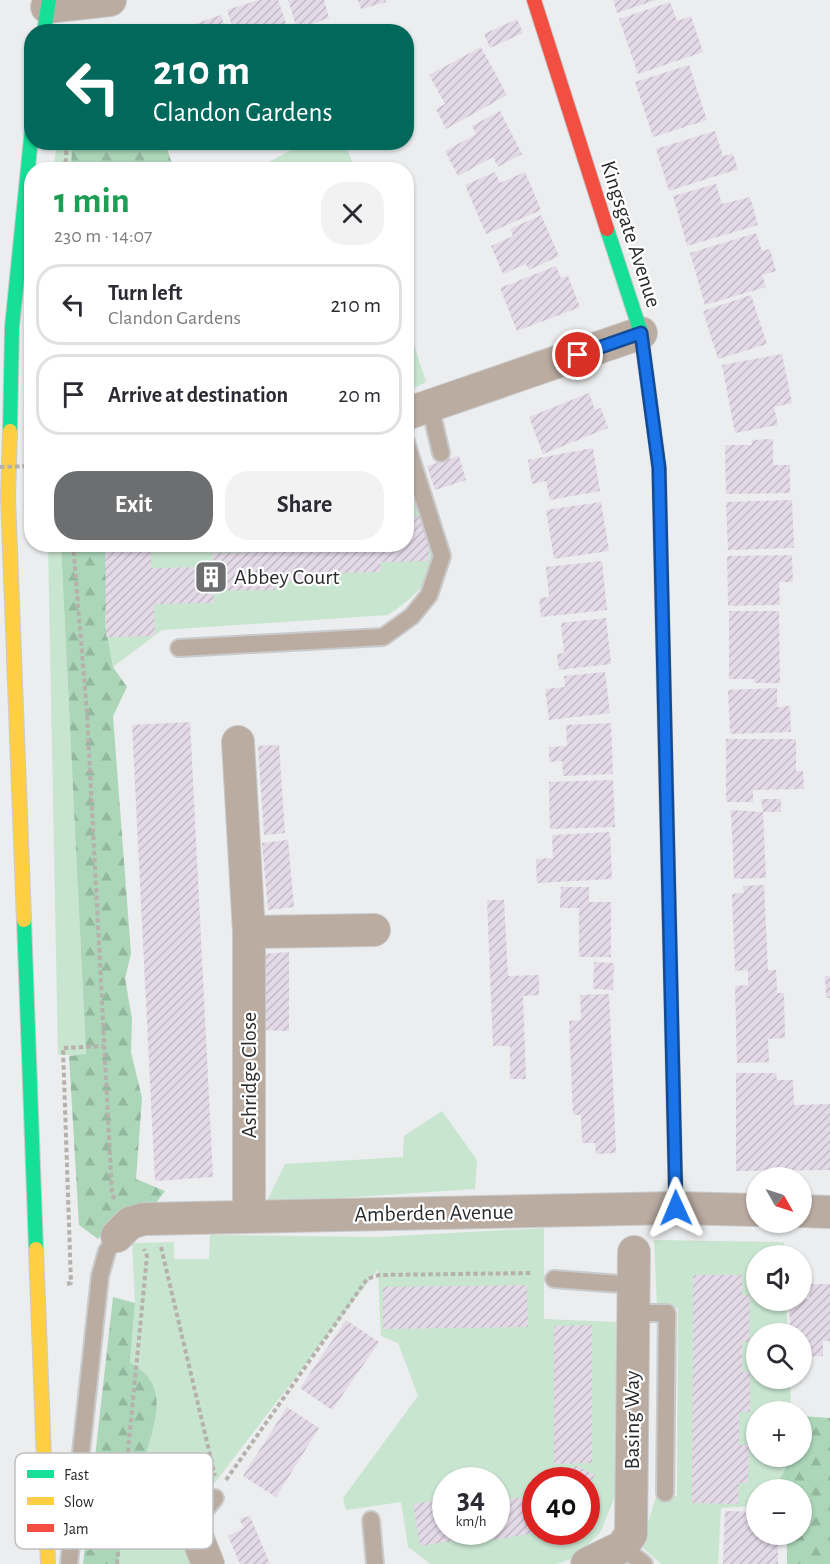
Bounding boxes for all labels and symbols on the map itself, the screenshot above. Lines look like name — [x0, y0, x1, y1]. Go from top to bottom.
street label: Kingsgate Avenue — [597, 158, 665, 310]
pin — [552, 329, 603, 380]
building icon: Abbey Court — [193, 559, 229, 595]
place label: Abbey Court — [234, 566, 339, 588]
street label: Ashridge Close — [238, 1012, 260, 1138]
north arrow — [746, 1167, 812, 1233]
position arrow — [644, 1176, 708, 1240]
street label: Amberden Avenue — [354, 1201, 514, 1225]
street label: Basing Way — [621, 1370, 643, 1469]
legend — [15, 1453, 213, 1549]
text: Fast — [64, 1467, 89, 1483]
speed limit sign: 40 — [522, 1467, 600, 1545]
text: Slow — [64, 1494, 94, 1510]
text: Jam — [64, 1521, 89, 1537]

